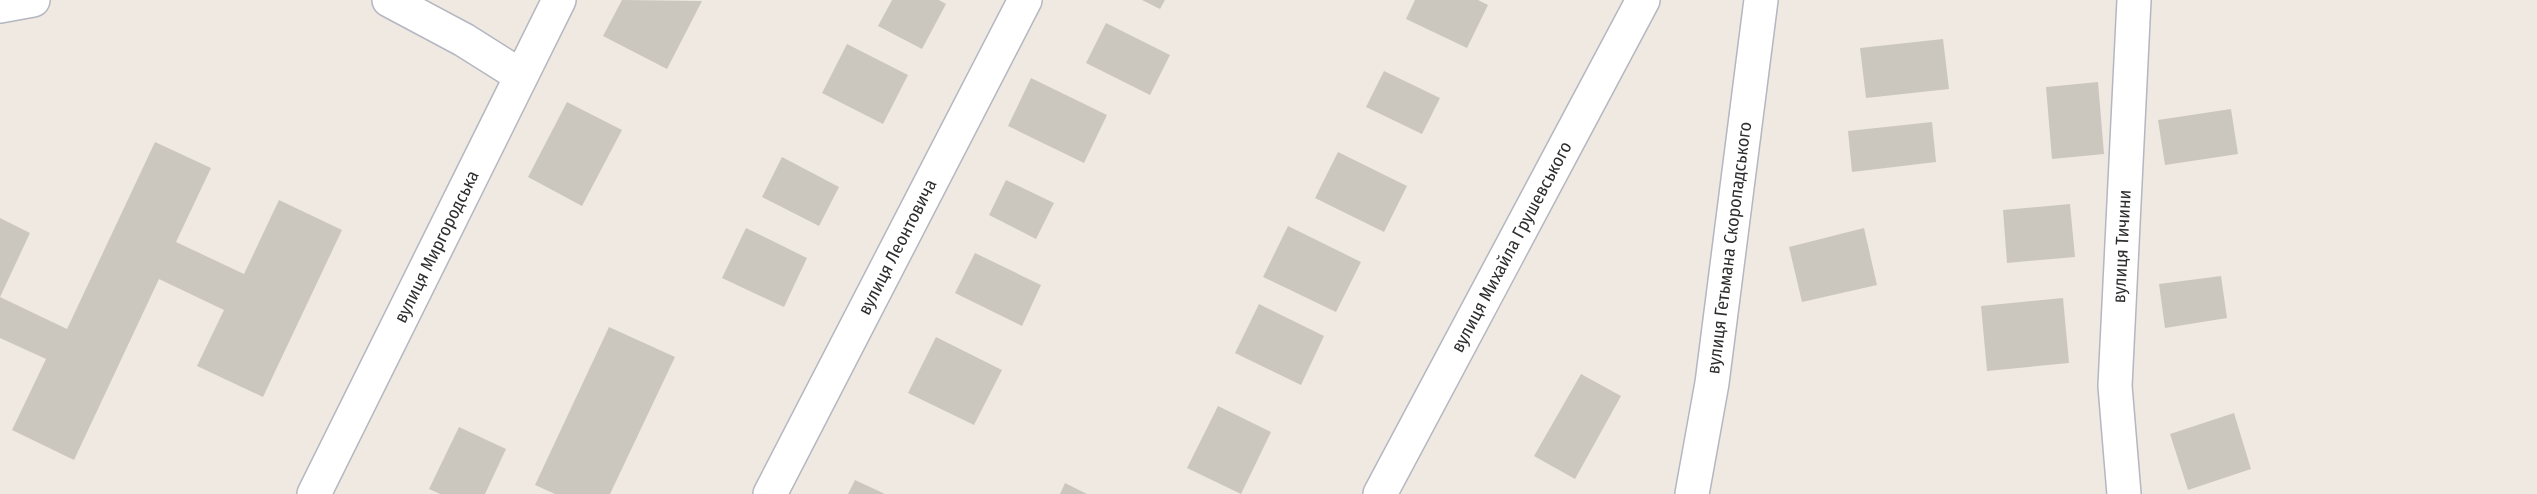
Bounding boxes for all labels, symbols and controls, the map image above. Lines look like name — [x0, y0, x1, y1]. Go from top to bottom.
street label: вулиця Гетьмана Скоропадського — [1702, 120, 1756, 375]
street label: вулиця Михайла Грушевського — [1447, 138, 1577, 356]
street label: вулиця Миргородська — [390, 167, 484, 327]
street label: вулиця Леонтовича — [853, 175, 942, 319]
street label: вулиця Тичини — [2108, 189, 2136, 304]

